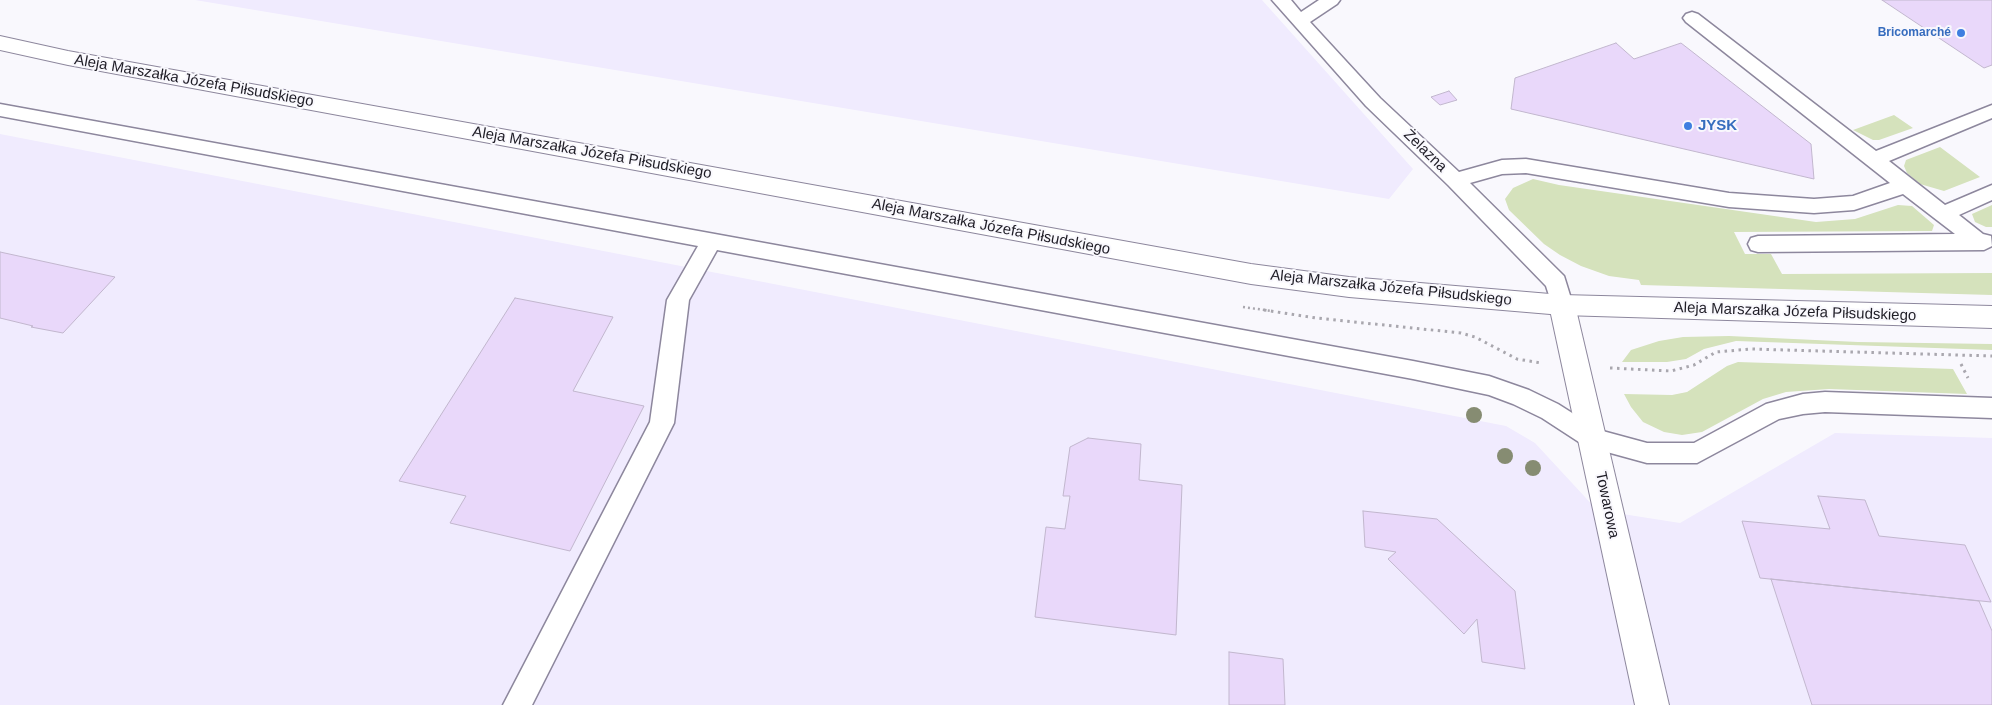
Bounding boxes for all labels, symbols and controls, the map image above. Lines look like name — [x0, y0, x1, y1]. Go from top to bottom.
place label: Bricomarché — [1878, 26, 1951, 40]
marker: Bricomarché — [1955, 27, 1967, 39]
street label: Aleja Marszałka Józefa Piłsudskiego — [73, 51, 315, 111]
place label: JYSK — [1698, 117, 1737, 135]
marker: JYSK — [1682, 120, 1694, 132]
street label: Aleja Marszałka Józefa Piłsudskiego — [471, 123, 713, 183]
street label: Żelazna — [1400, 126, 1450, 176]
street label: Aleja Marszałka Józefa Piłsudskiego — [870, 195, 1112, 259]
street label: Aleja Marszałka Józefa Piłsudskiego — [1269, 266, 1513, 310]
street label: Aleja Marszałka Józefa Piłsudskiego — [1673, 299, 1917, 325]
street label: Towarowa — [1591, 470, 1623, 540]

